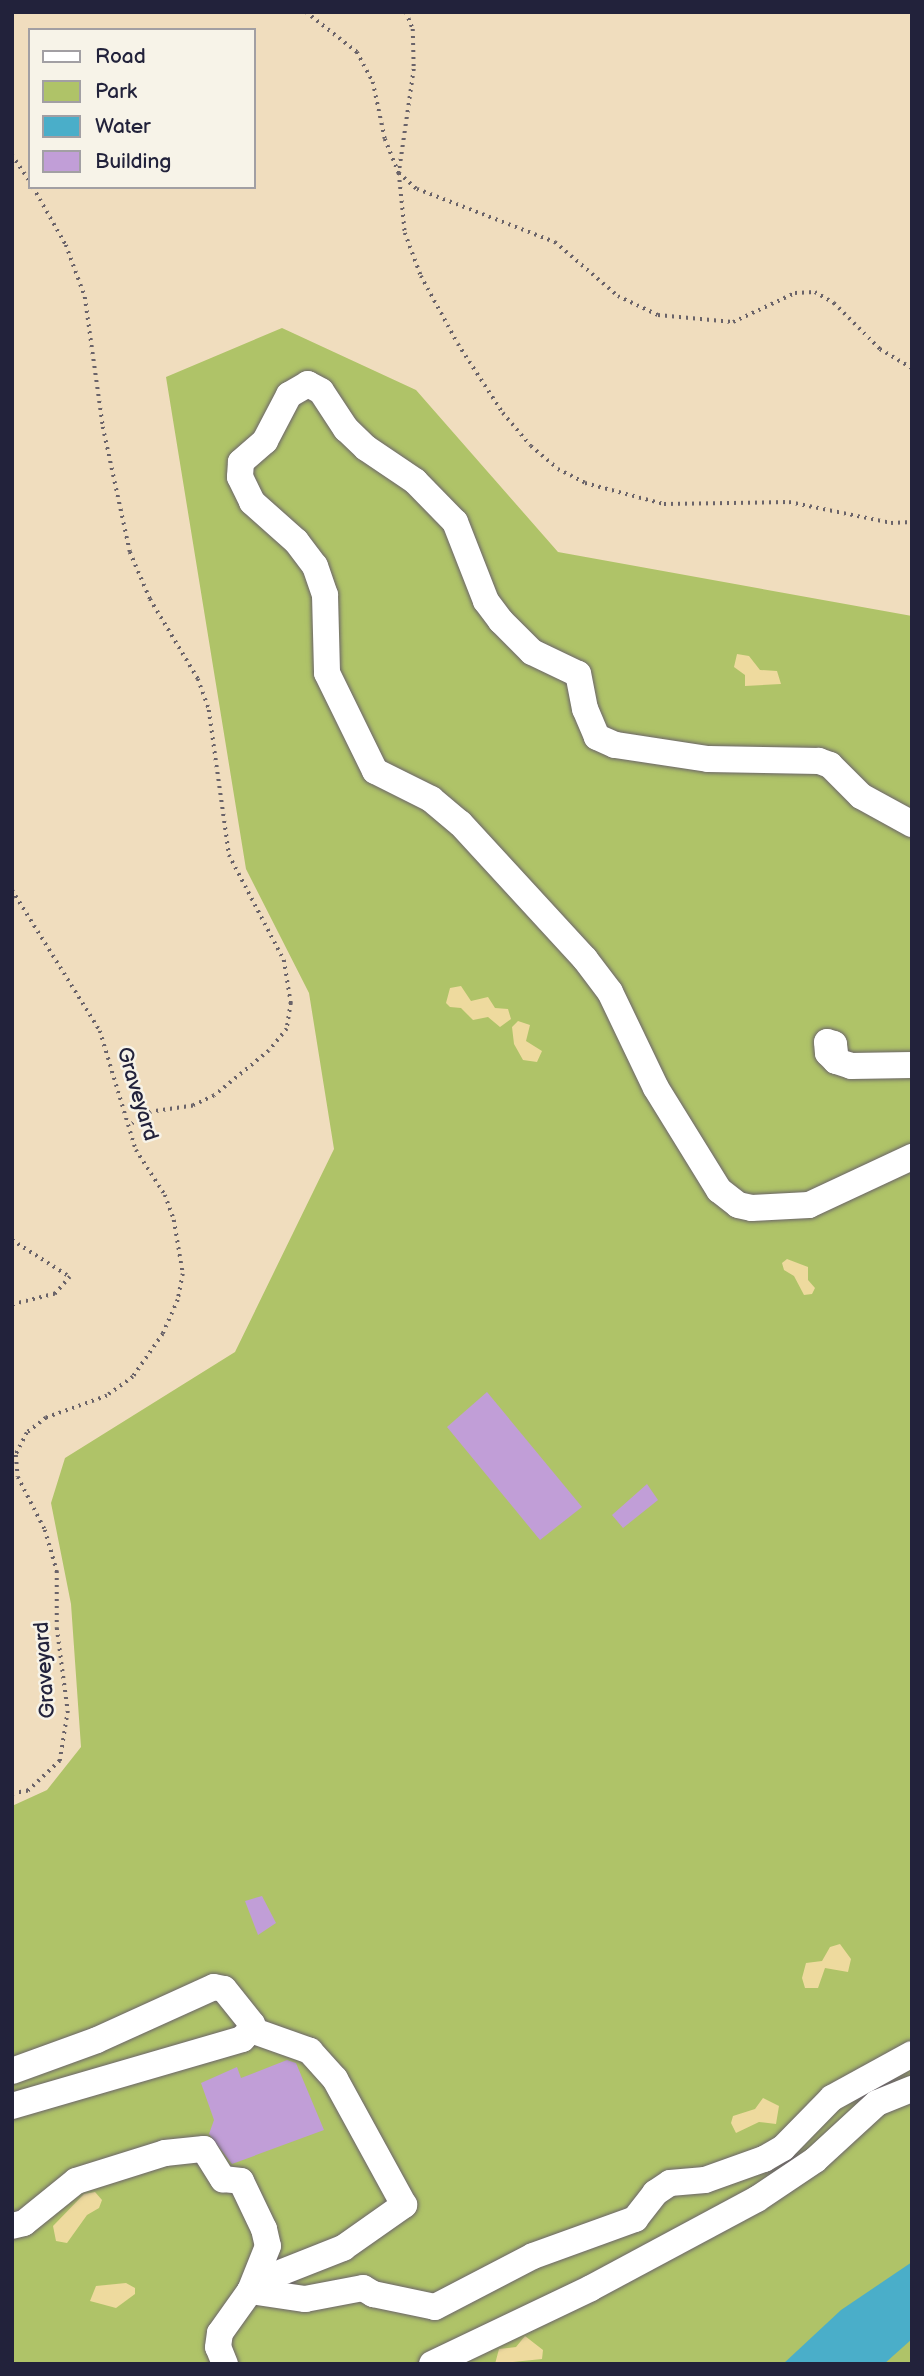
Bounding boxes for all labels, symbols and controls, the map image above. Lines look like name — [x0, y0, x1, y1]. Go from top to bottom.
legend — [28, 28, 256, 189]
text: Road — [95, 44, 146, 69]
text: Park — [95, 79, 137, 104]
text: Water — [95, 114, 151, 139]
text: Building — [95, 149, 171, 174]
street label: Graveyard — [111, 1044, 163, 1144]
street label: Graveyard — [29, 1621, 61, 1719]

